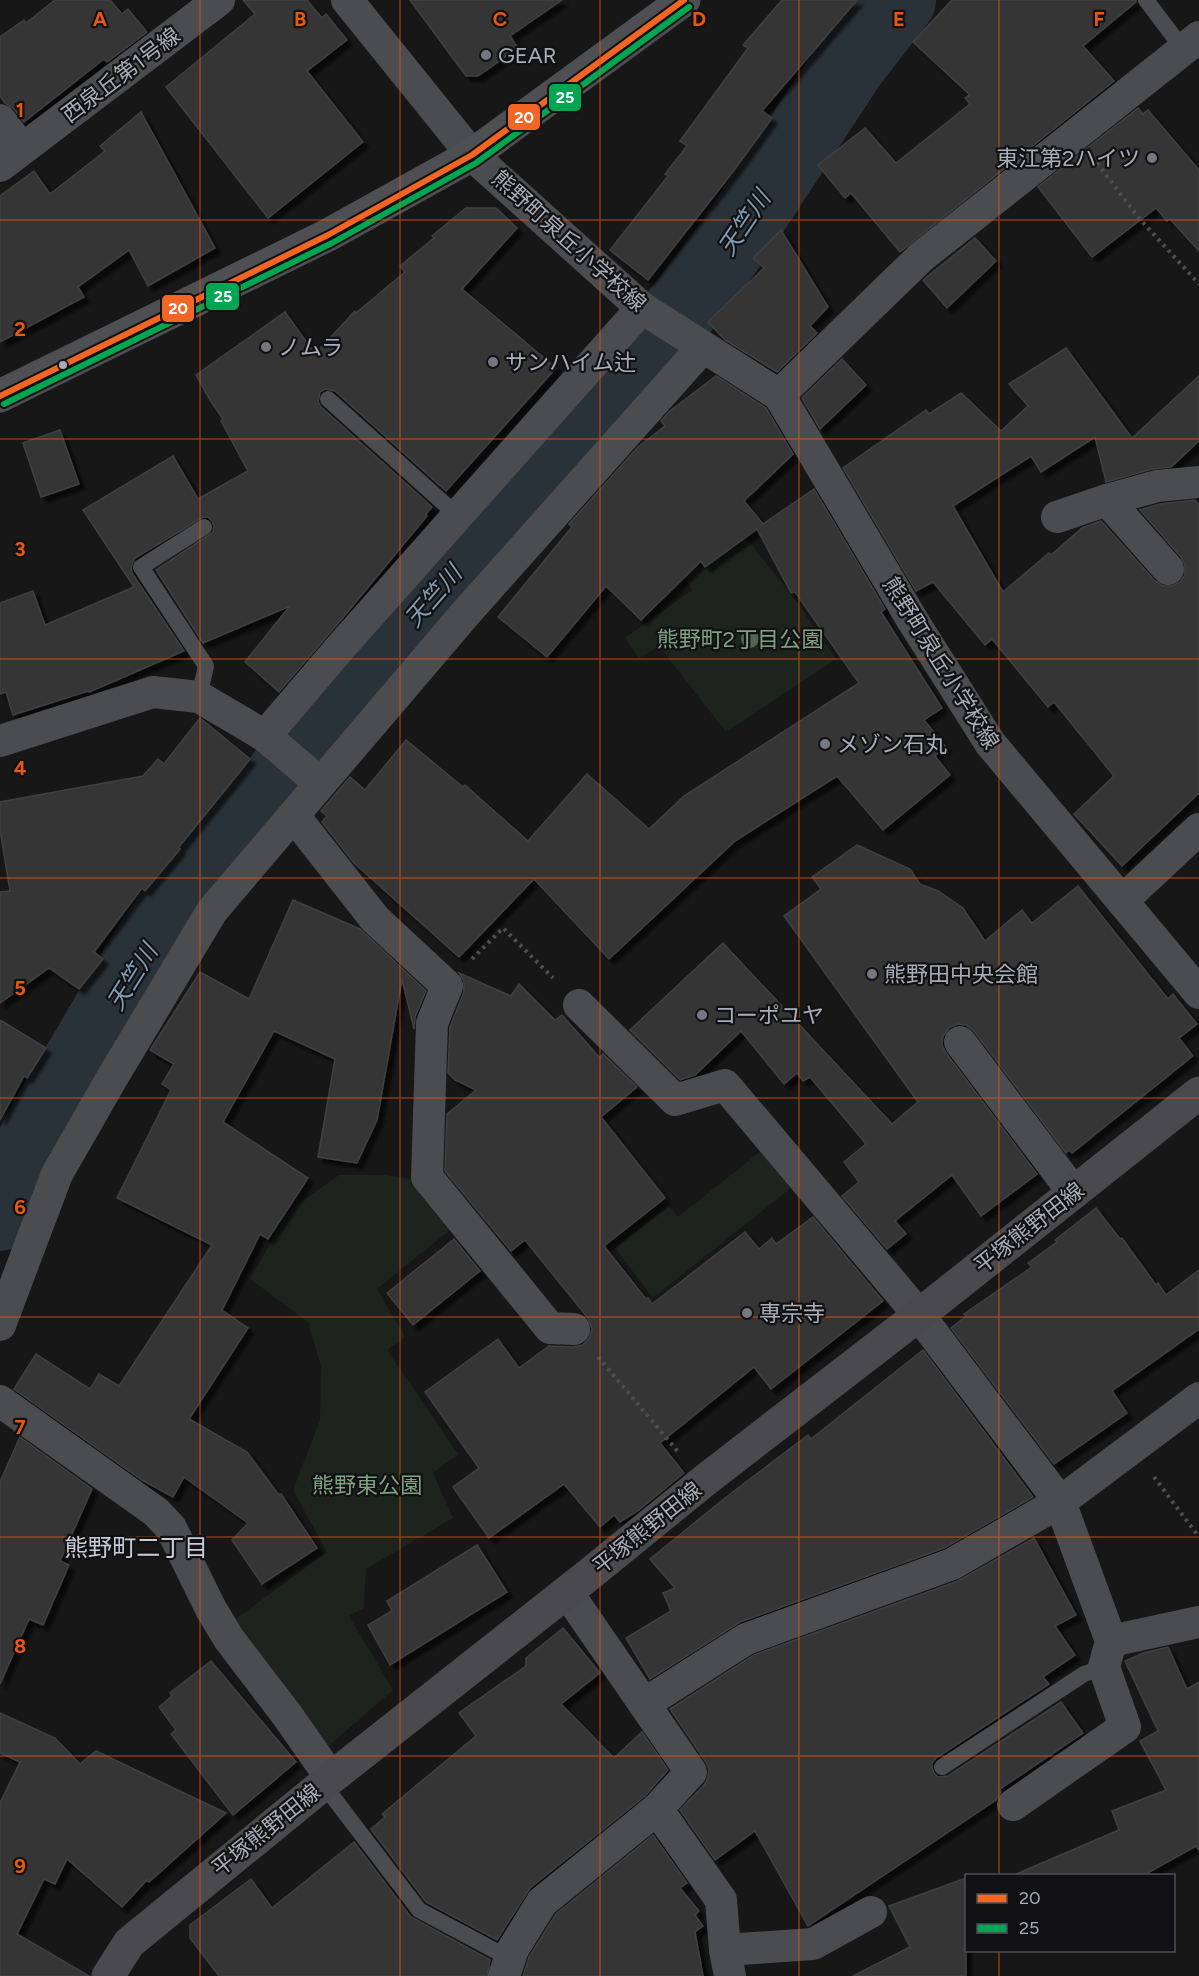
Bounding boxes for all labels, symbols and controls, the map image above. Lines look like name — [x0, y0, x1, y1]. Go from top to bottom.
text: A — [93, 7, 108, 31]
text: B — [294, 7, 306, 31]
text: C — [493, 7, 507, 31]
text: D — [692, 7, 706, 31]
text: E — [893, 7, 905, 31]
text: F — [1093, 7, 1105, 31]
street label: 西泉丘第1号線 — [57, 22, 185, 128]
place label: GEAR — [498, 42, 556, 69]
marker: GEAR — [479, 48, 493, 62]
line badge: 25 — [548, 83, 582, 112]
text: 25 — [556, 88, 574, 107]
text: 1 — [16, 98, 24, 122]
line badge: 20 — [507, 103, 541, 131]
text: 20 — [514, 108, 534, 127]
place label: 東江第2ハイツ — [996, 145, 1140, 172]
marker: 東江第2ハイツ — [1145, 151, 1159, 165]
street label: 熊野町泉丘小学校線 — [486, 165, 652, 317]
water label: 天竺川 — [712, 183, 778, 261]
line badge: 25 — [205, 282, 240, 311]
text: 25 — [214, 287, 232, 306]
line badge: 20 — [161, 294, 195, 323]
text: 20 — [168, 299, 188, 318]
text: 2 — [14, 317, 26, 341]
place label: ノムラ — [278, 334, 343, 361]
marker: ノムラ — [259, 340, 273, 354]
place label: サンハイム辻 — [505, 349, 636, 376]
marker: サンハイム辻 — [486, 355, 500, 369]
unlabelled marker — [57, 359, 69, 371]
text: 3 — [14, 537, 26, 561]
water label: 天竺川 — [398, 557, 470, 633]
street label: 熊野町泉丘小学校線 — [877, 572, 1005, 754]
park label: 熊野町2丁目公園 — [657, 626, 823, 653]
place label: メゾン石丸 — [837, 731, 947, 758]
marker: メゾン石丸 — [818, 737, 832, 751]
text: 4 — [14, 756, 27, 780]
water label: 天竺川 — [101, 936, 165, 1015]
place label: 熊野田中央会館 — [884, 961, 1038, 988]
marker: 熊野田中央会館 — [865, 967, 879, 981]
text: 5 — [14, 976, 26, 1000]
place label: コーポユヤ — [714, 1002, 824, 1029]
marker: コーポユヤ — [695, 1008, 709, 1022]
street label: 平塚熊野田線 — [969, 1177, 1089, 1279]
text: 6 — [14, 1195, 26, 1219]
place label: 専宗寺 — [759, 1300, 825, 1327]
marker: 専宗寺 — [740, 1306, 754, 1320]
text: 7 — [14, 1415, 26, 1439]
park label: 熊野東公園 — [312, 1472, 422, 1499]
street label: 平塚熊野田線 — [587, 1476, 707, 1580]
district label: 熊野町二丁目 — [64, 1533, 208, 1562]
text: 8 — [14, 1634, 26, 1658]
street label: 平塚熊野田線 — [206, 1778, 326, 1882]
text: 9 — [14, 1854, 26, 1878]
legend — [965, 1874, 1175, 1952]
text: 20 — [1019, 1887, 1041, 1909]
text: 25 — [1019, 1917, 1039, 1939]

